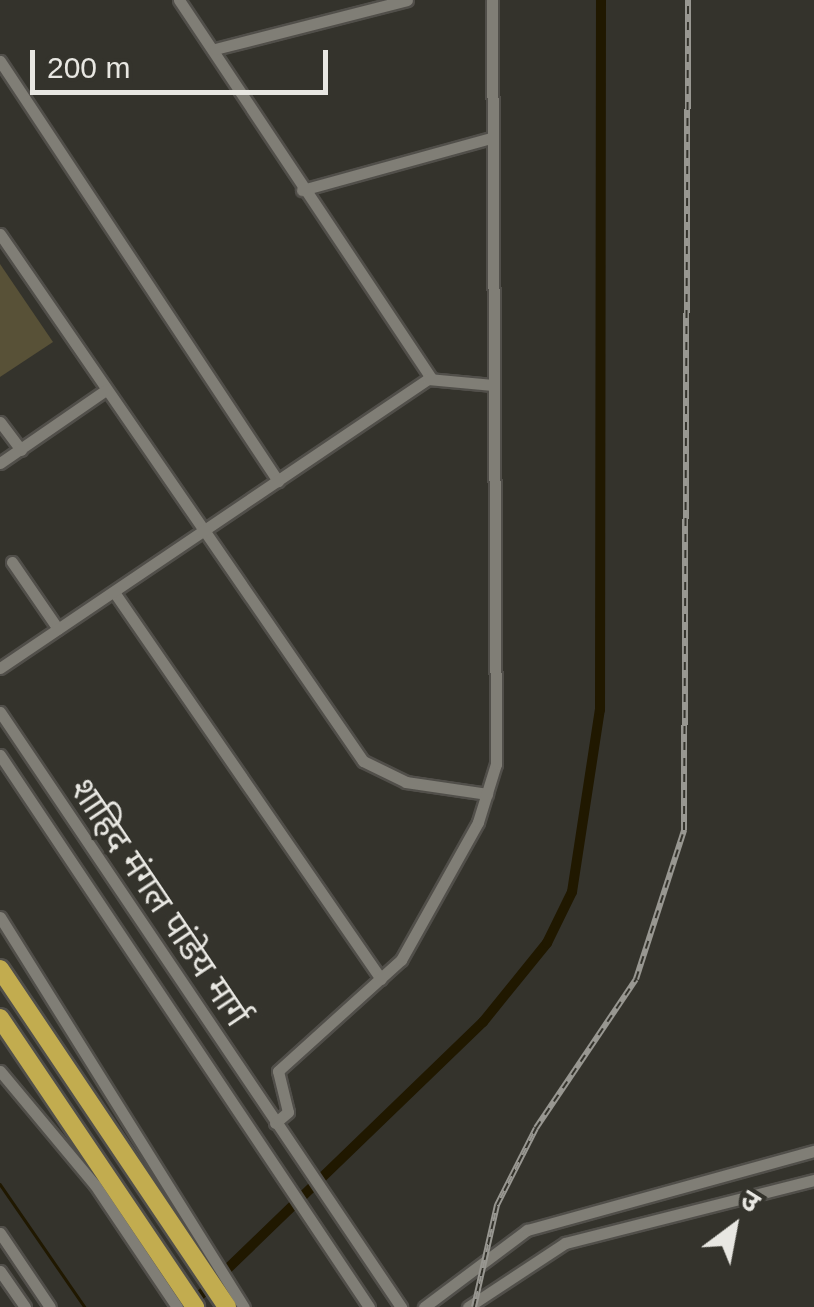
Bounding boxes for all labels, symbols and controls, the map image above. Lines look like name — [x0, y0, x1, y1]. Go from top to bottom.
scale bar — [35, 30, 332, 92]
text: 200 m — [47, 51, 130, 84]
street label: शाहिद मंगल पांडेय मार्ग — [61, 770, 259, 1034]
north arrow — [684, 1177, 784, 1277]
text: उ — [735, 1184, 765, 1219]

